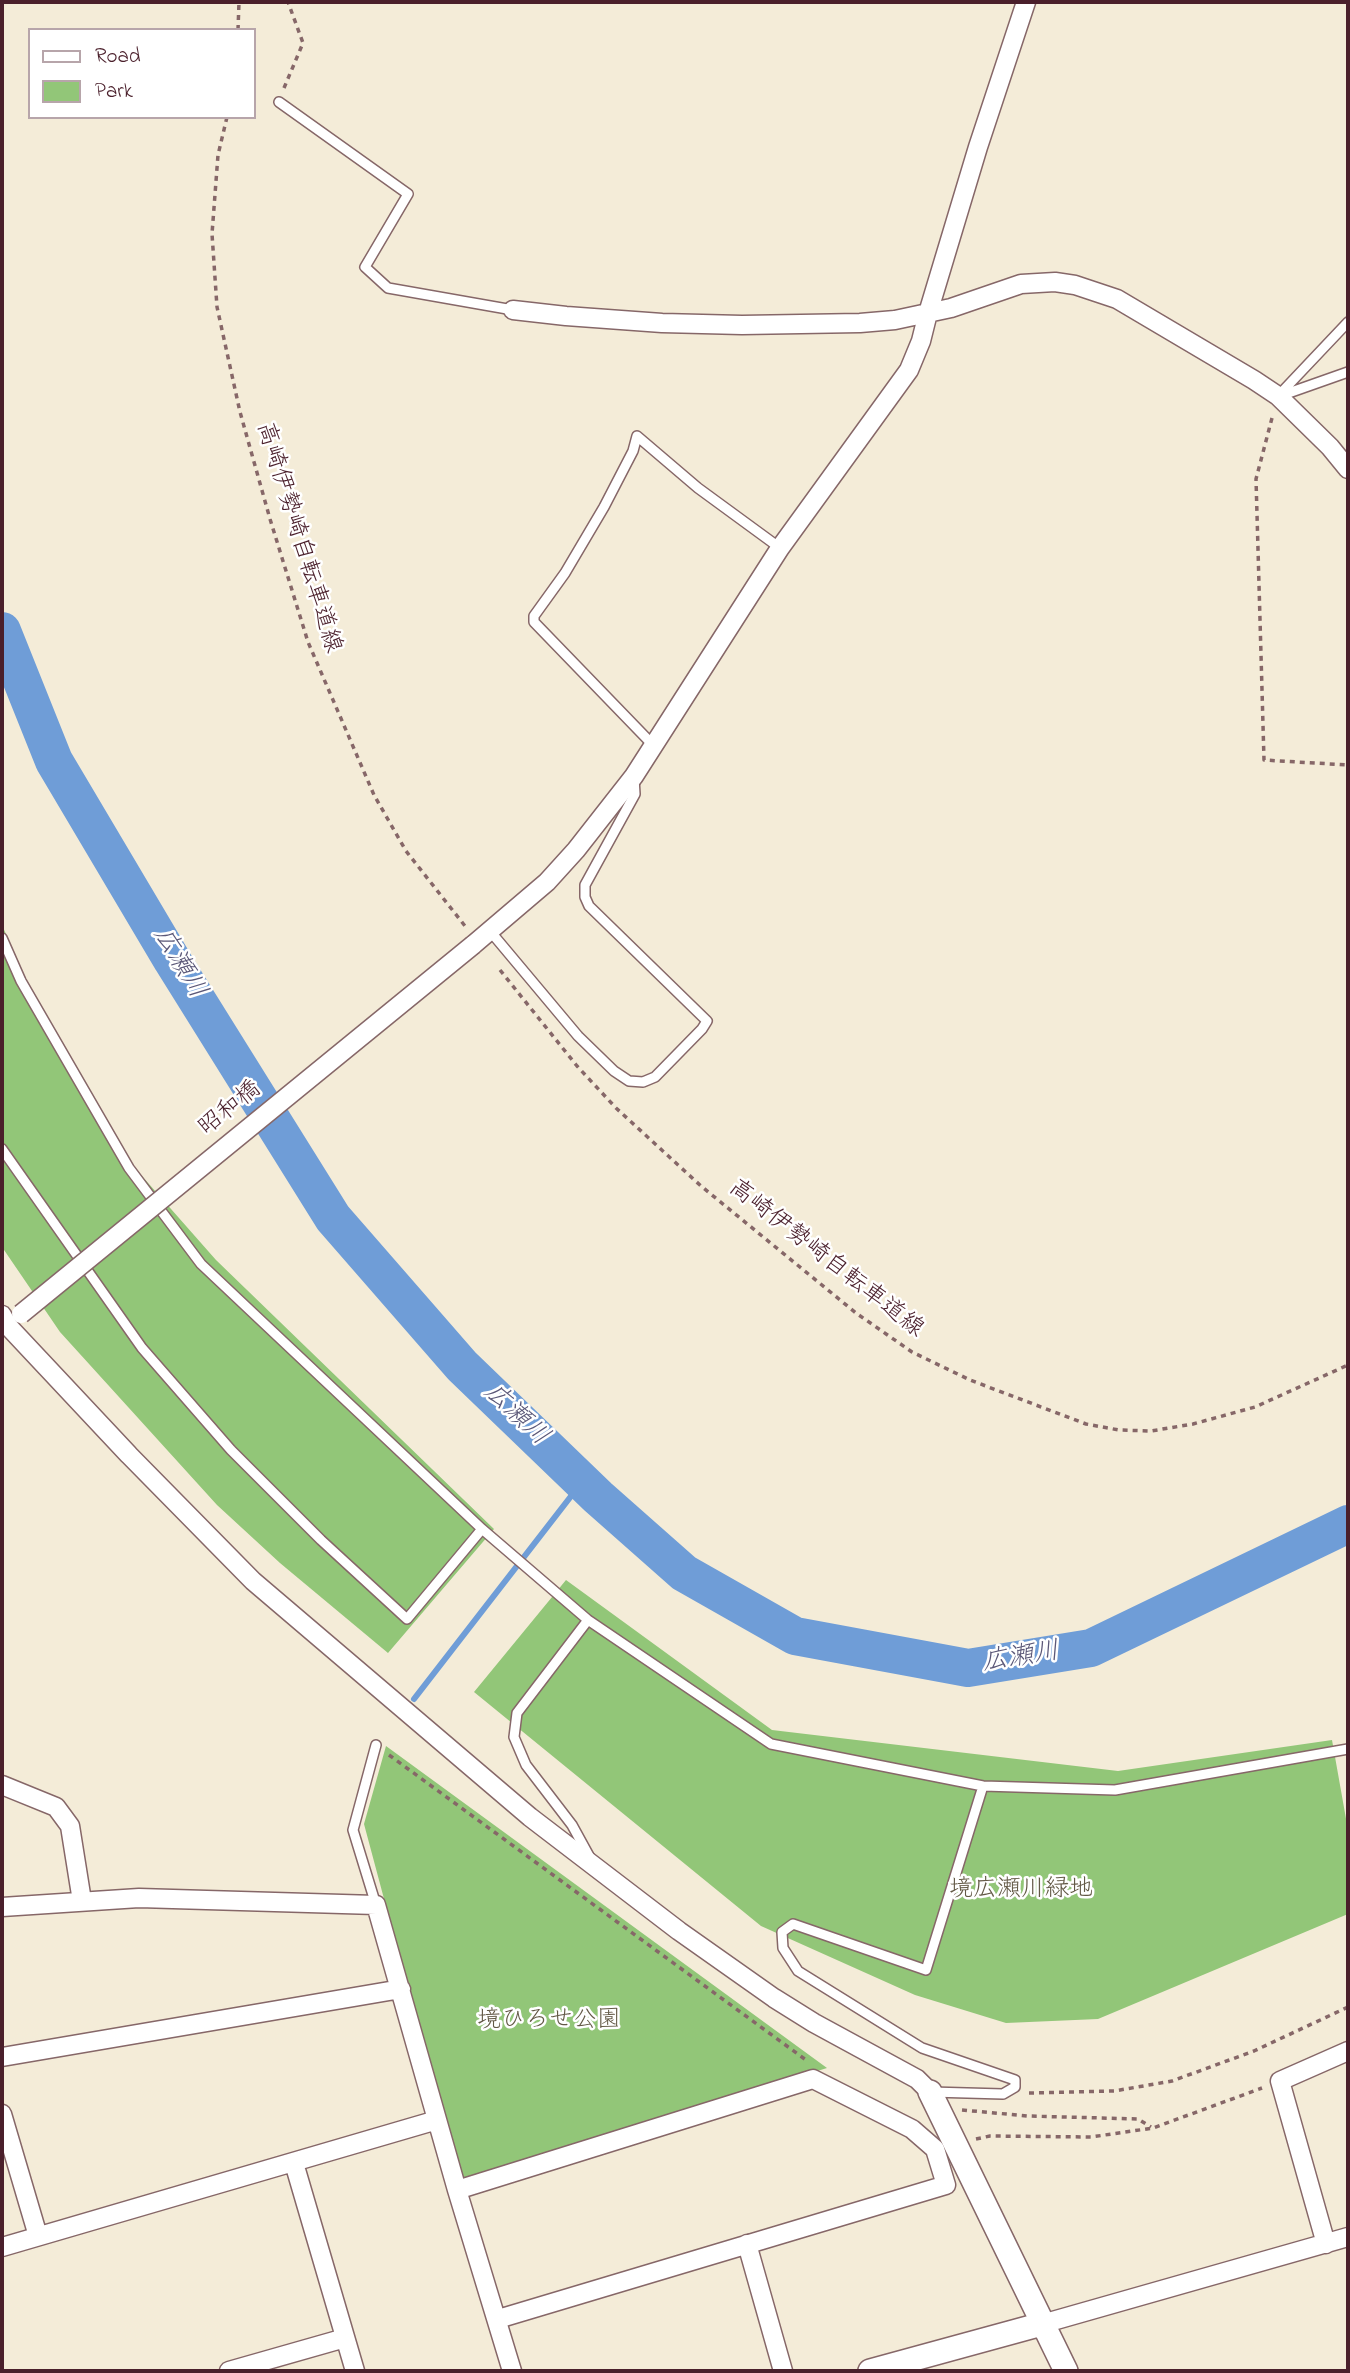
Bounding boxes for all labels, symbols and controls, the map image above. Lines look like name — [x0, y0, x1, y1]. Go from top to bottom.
legend — [28, 28, 256, 119]
text: Road — [95, 42, 141, 72]
text: Park — [95, 77, 133, 107]
street label: 高崎伊勢崎自転車道線 — [248, 419, 346, 657]
water label: 広瀬川 — [145, 923, 211, 1005]
street label: 昭和橋 — [194, 1076, 268, 1144]
street label: 高崎伊勢崎自転車道線 — [722, 1175, 928, 1345]
water label: 広瀬川 — [476, 1378, 554, 1454]
water label: 広瀬川 — [980, 1637, 1062, 1681]
park label: 境広瀬川緑地 — [949, 1877, 1093, 1905]
park label: 境ひろせ公園 — [477, 2008, 621, 2036]

